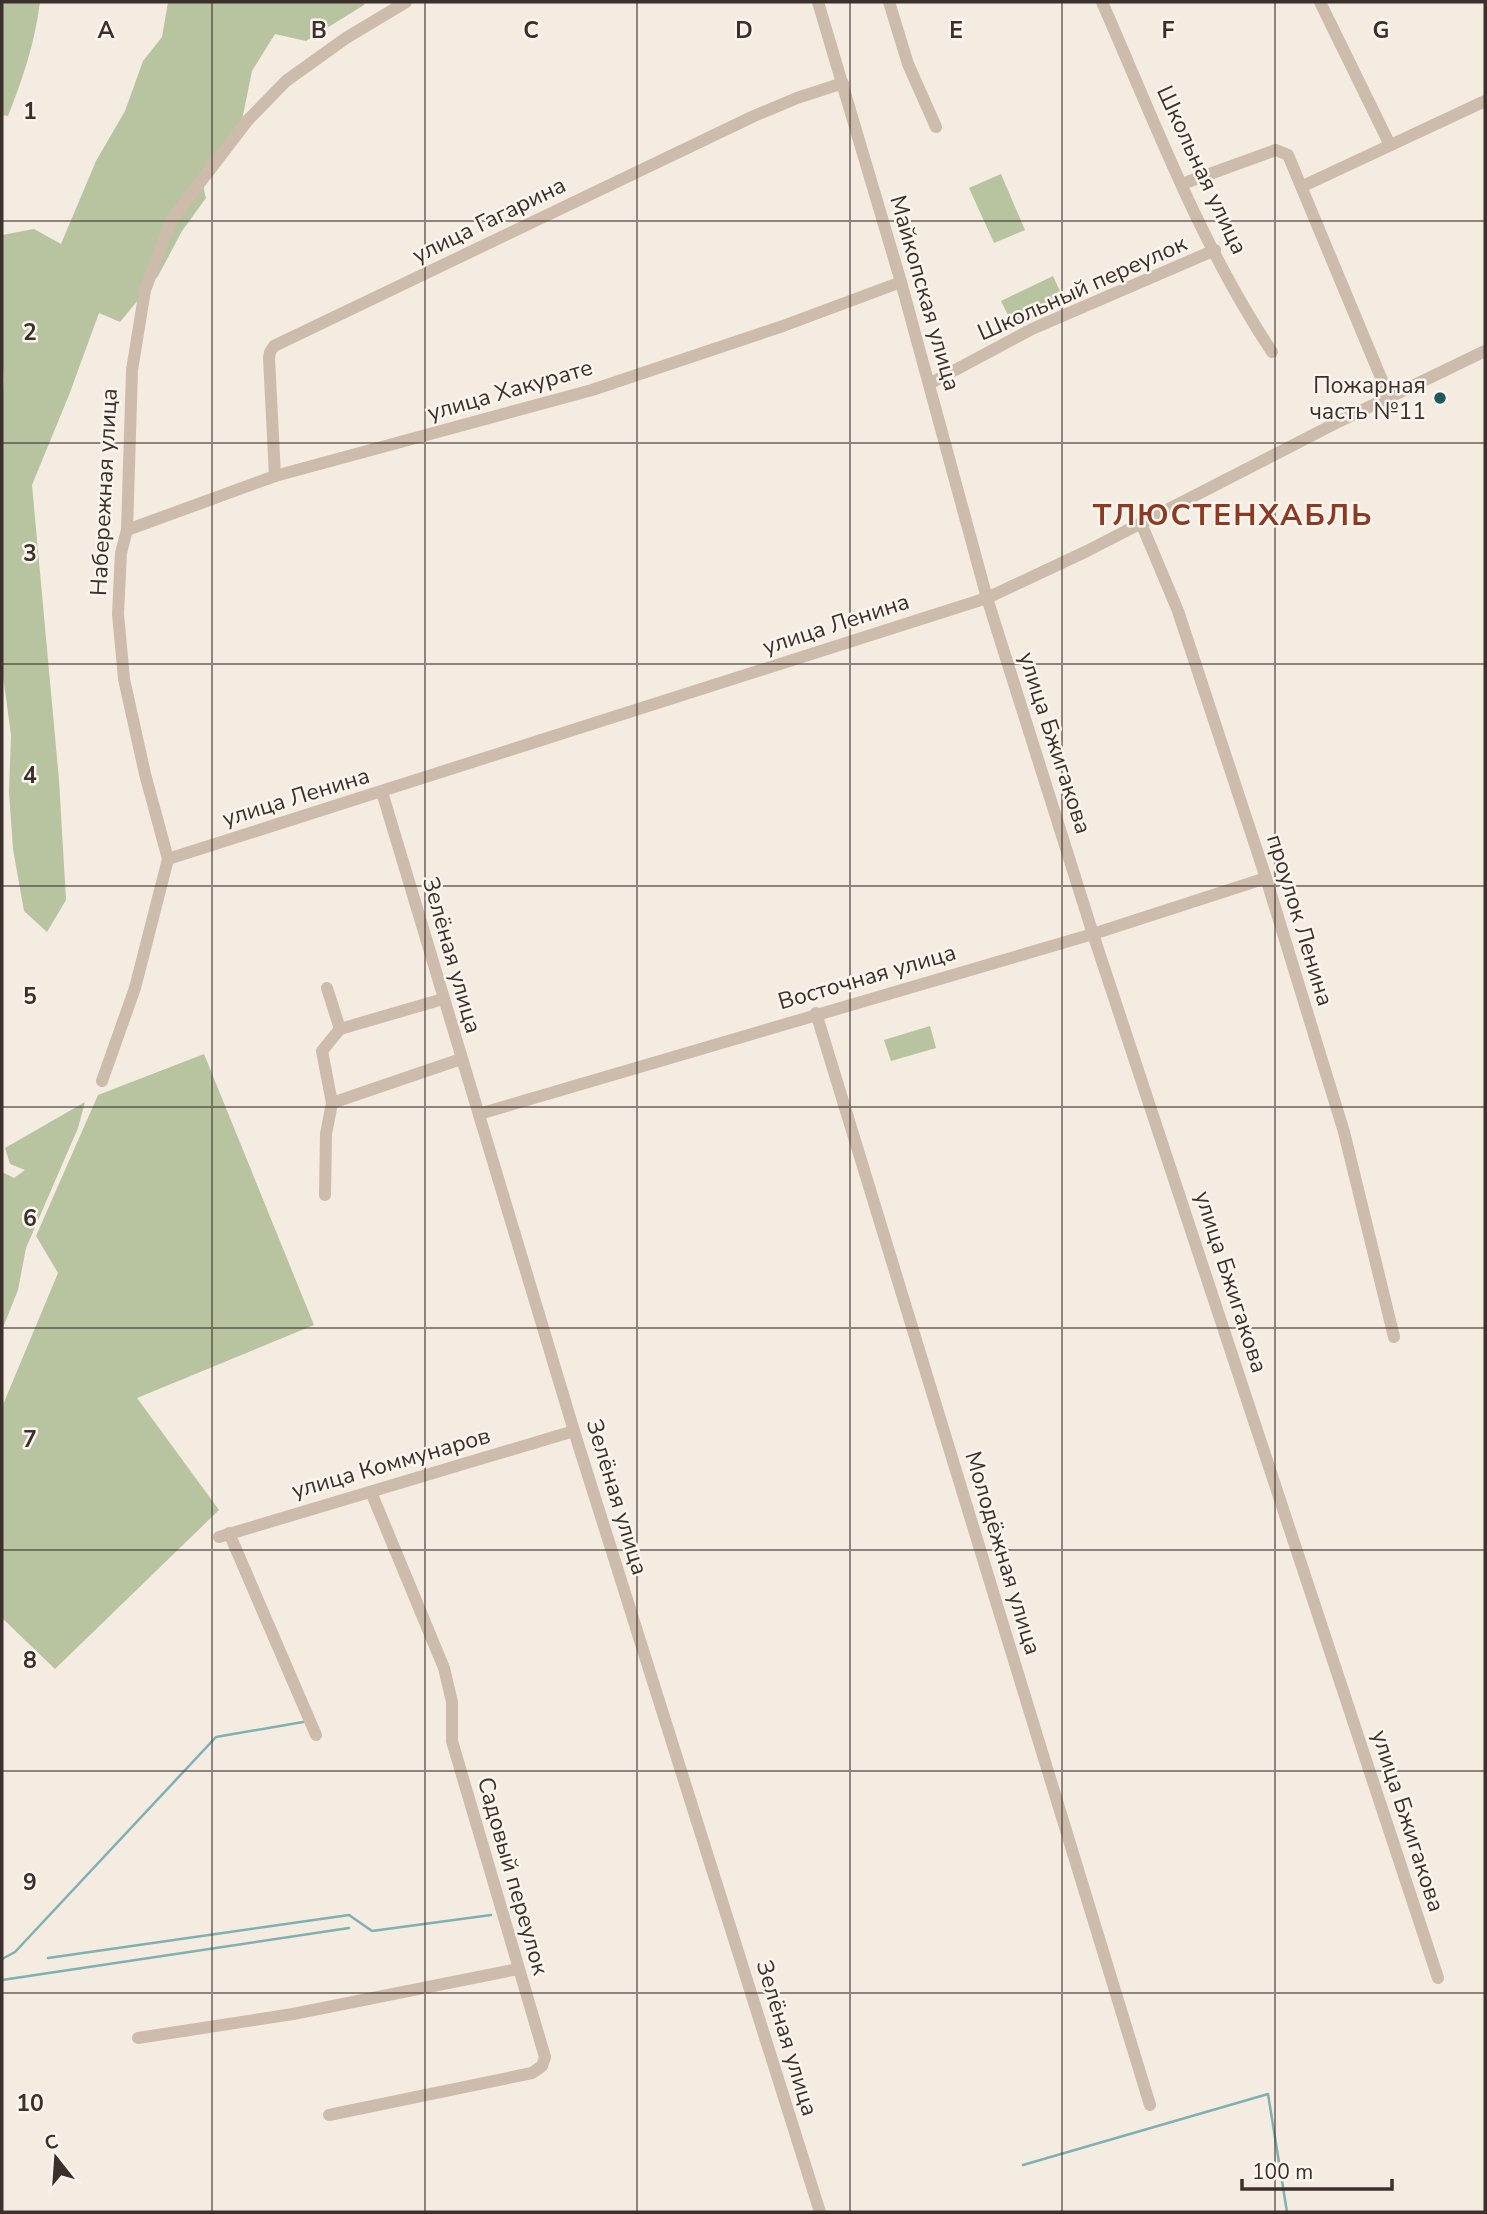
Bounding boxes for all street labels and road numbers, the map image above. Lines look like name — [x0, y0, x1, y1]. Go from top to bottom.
street label: Школьная улица — [1149, 81, 1255, 259]
street label: улица Гагарина — [407, 169, 571, 271]
street label: Майкопская улица — [882, 192, 968, 394]
street label: Школьный переулок — [973, 228, 1192, 348]
street label: улица Хакурате — [424, 352, 596, 428]
street label: Набережная улица — [83, 387, 125, 597]
street label: улица Ленина — [759, 586, 913, 662]
street label: улица Бжигакова — [1011, 648, 1099, 838]
street label: улица Ленина — [219, 760, 373, 834]
street label: проулок Ленина — [1259, 830, 1341, 1010]
street label: Зелёная улица — [415, 873, 489, 1037]
street label: Восточная улица — [774, 937, 960, 1017]
street label: улица Бжигакова — [1187, 1187, 1275, 1377]
street label: Зелёная улица — [579, 1415, 655, 1579]
street label: улица Коммунаров — [288, 1420, 494, 1506]
street label: Молодёжная улица — [957, 1447, 1049, 1659]
street label: улица Бжигакова — [1364, 1726, 1452, 1916]
street label: Садовый переулок — [470, 1773, 556, 1979]
street label: Зелёная улица — [749, 1956, 825, 2120]

